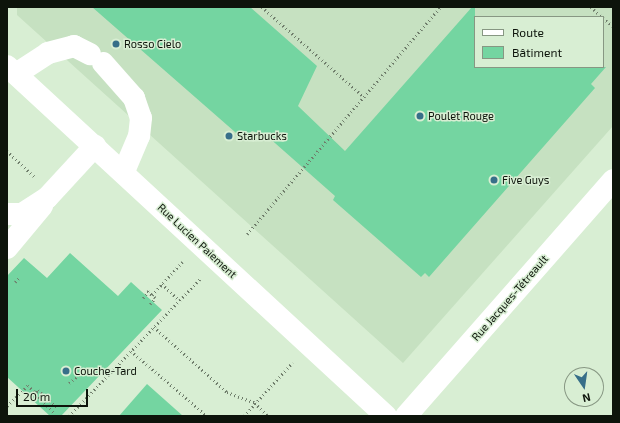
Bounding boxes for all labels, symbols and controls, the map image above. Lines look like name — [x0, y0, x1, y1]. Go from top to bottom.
legend — [474, 16, 604, 68]
text: Route — [512, 25, 544, 39]
place label: Rosso Cielo — [124, 37, 181, 51]
marker: Rosso Cielo — [111, 39, 121, 49]
text: Bâtiment — [512, 45, 562, 59]
place label: Poulet Rouge — [428, 109, 494, 123]
marker: Poulet Rouge — [415, 111, 425, 121]
place label: Starbucks — [237, 129, 287, 143]
marker: Starbucks — [224, 131, 234, 141]
place label: Five Guys — [502, 173, 549, 187]
marker: Five Guys — [489, 175, 499, 185]
street label: Rue Lucien Paiement — [155, 201, 239, 281]
street label: Rue Jacques-Tétreault — [469, 252, 551, 344]
place label: Couche-Tard — [74, 364, 137, 378]
marker: Couche-Tard — [61, 366, 71, 376]
north arrow — [564, 367, 604, 407]
scale bar — [18, 381, 90, 407]
text: 20 m — [23, 389, 50, 403]
text: N — [581, 391, 592, 405]

